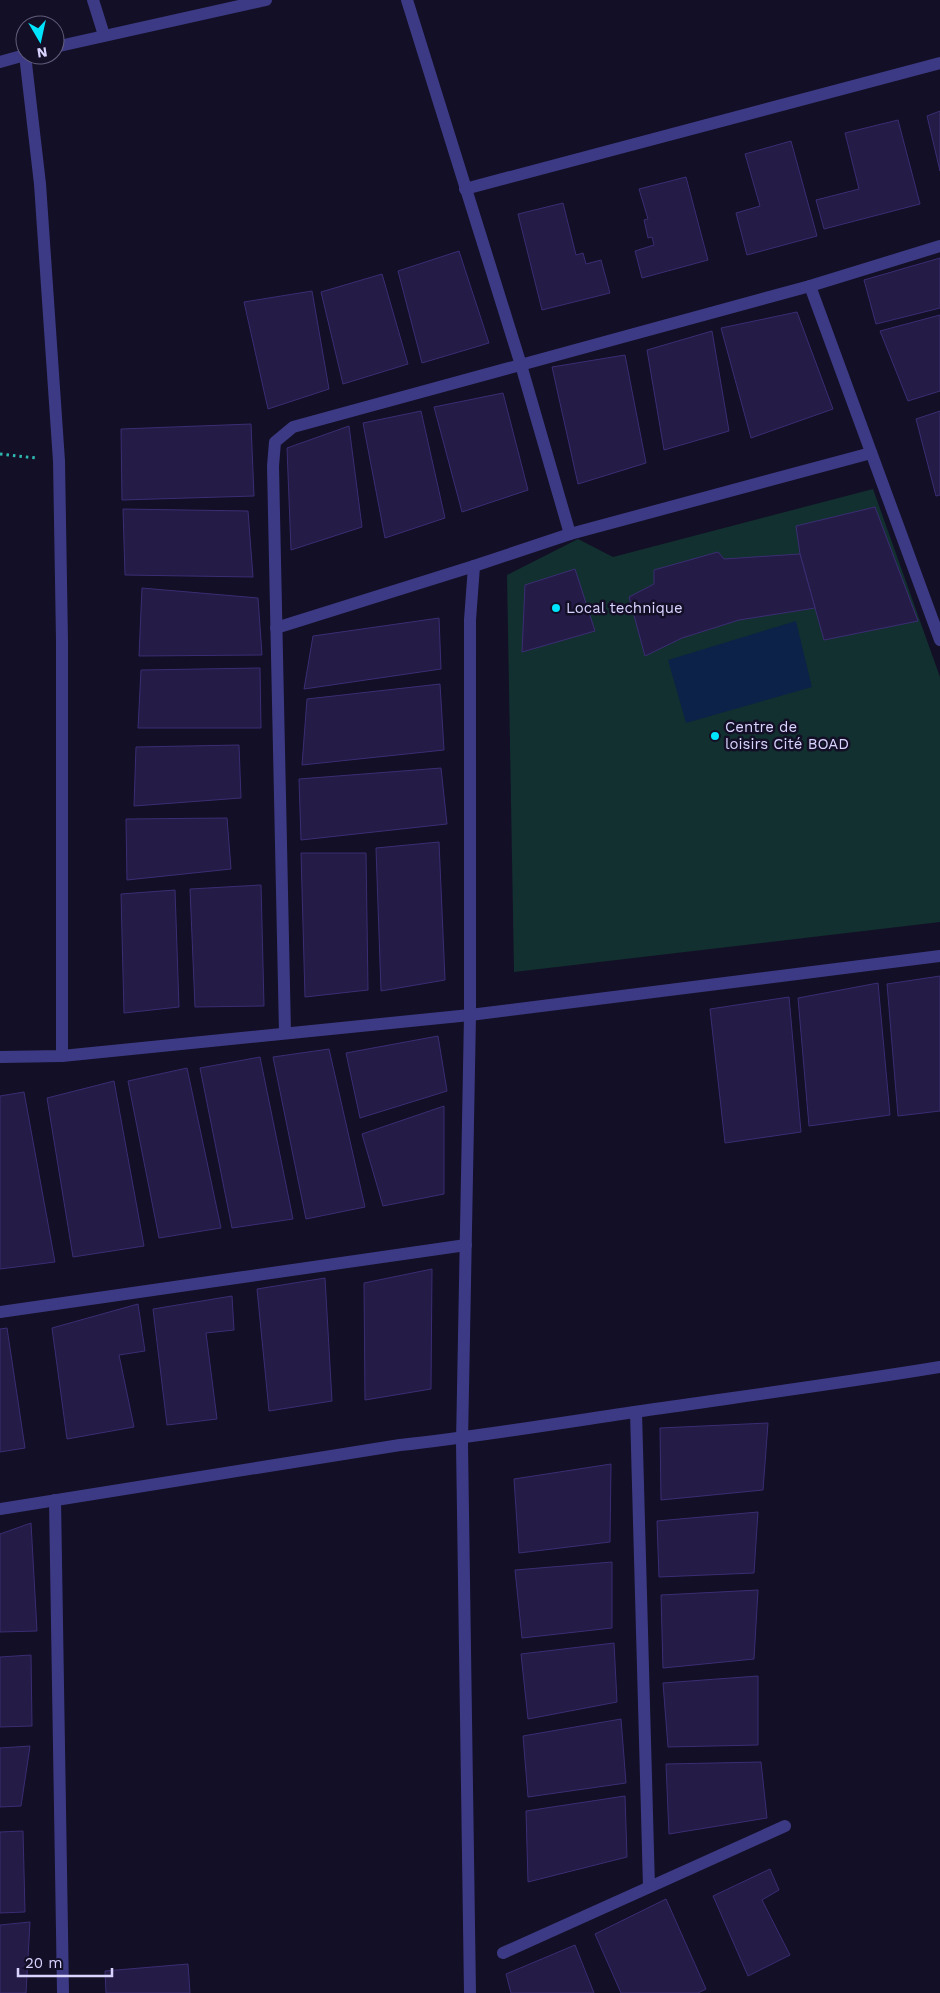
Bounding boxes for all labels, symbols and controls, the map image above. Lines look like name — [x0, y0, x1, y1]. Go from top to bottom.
north arrow — [15, 15, 65, 65]
text: N — [36, 44, 48, 62]
place label: Local technique — [566, 599, 683, 617]
marker: Local technique — [550, 602, 562, 614]
place label: Centre de loisirs Cité BOAD — [725, 718, 849, 753]
marker: Centre de loisirs Cité BOAD — [709, 730, 721, 742]
scale bar — [18, 1946, 111, 1978]
text: 20 m — [25, 1954, 63, 1972]

